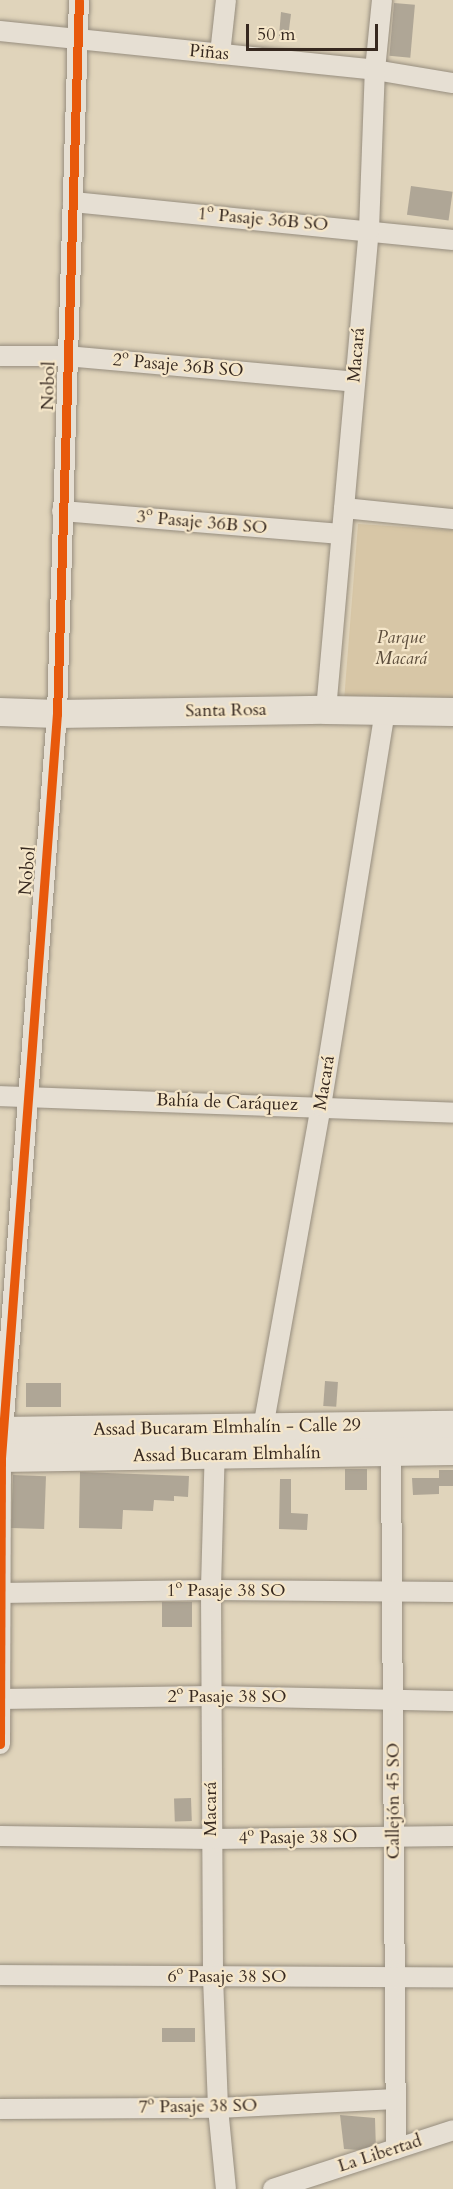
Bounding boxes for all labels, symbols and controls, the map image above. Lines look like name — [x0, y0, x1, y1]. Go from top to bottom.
scale bar — [249, 12, 381, 50]
text: 50 m — [257, 22, 296, 47]
street label: Piñas — [188, 41, 230, 65]
street label: 1º Pasaje 36B SO — [197, 204, 329, 236]
street label: Macará — [344, 327, 370, 383]
street label: 2º Pasaje 36B SO — [112, 350, 244, 382]
street label: Nobol — [37, 361, 61, 411]
street label: 3º Pasaje 36B SO — [136, 507, 268, 539]
park label: Parque Macará — [375, 628, 427, 670]
street label: Santa Rosa — [185, 699, 267, 723]
street label: Nobol — [15, 846, 41, 896]
street label: Macará — [310, 1054, 340, 1112]
street label: Bahía de Caráquez — [156, 1090, 298, 1116]
street label: Assad Bucaram Elmhalín - Calle 29 — [93, 1415, 361, 1441]
street label: Assad Bucaram Elmhalín — [133, 1443, 321, 1467]
street label: 1º Pasaje 38 SO — [167, 1580, 285, 1602]
street label: 2º Pasaje 38 SO — [168, 1686, 286, 1708]
street label: Callejón 45 SO — [383, 1743, 405, 1859]
street label: Macará — [200, 1781, 222, 1837]
street label: 4º Pasaje 38 SO — [238, 1826, 358, 1850]
street label: 6º Pasaje 38 SO — [168, 1966, 286, 1988]
street label: 7º Pasaje 38 SO — [138, 2095, 258, 2119]
street label: La Libertad — [335, 2130, 425, 2178]

